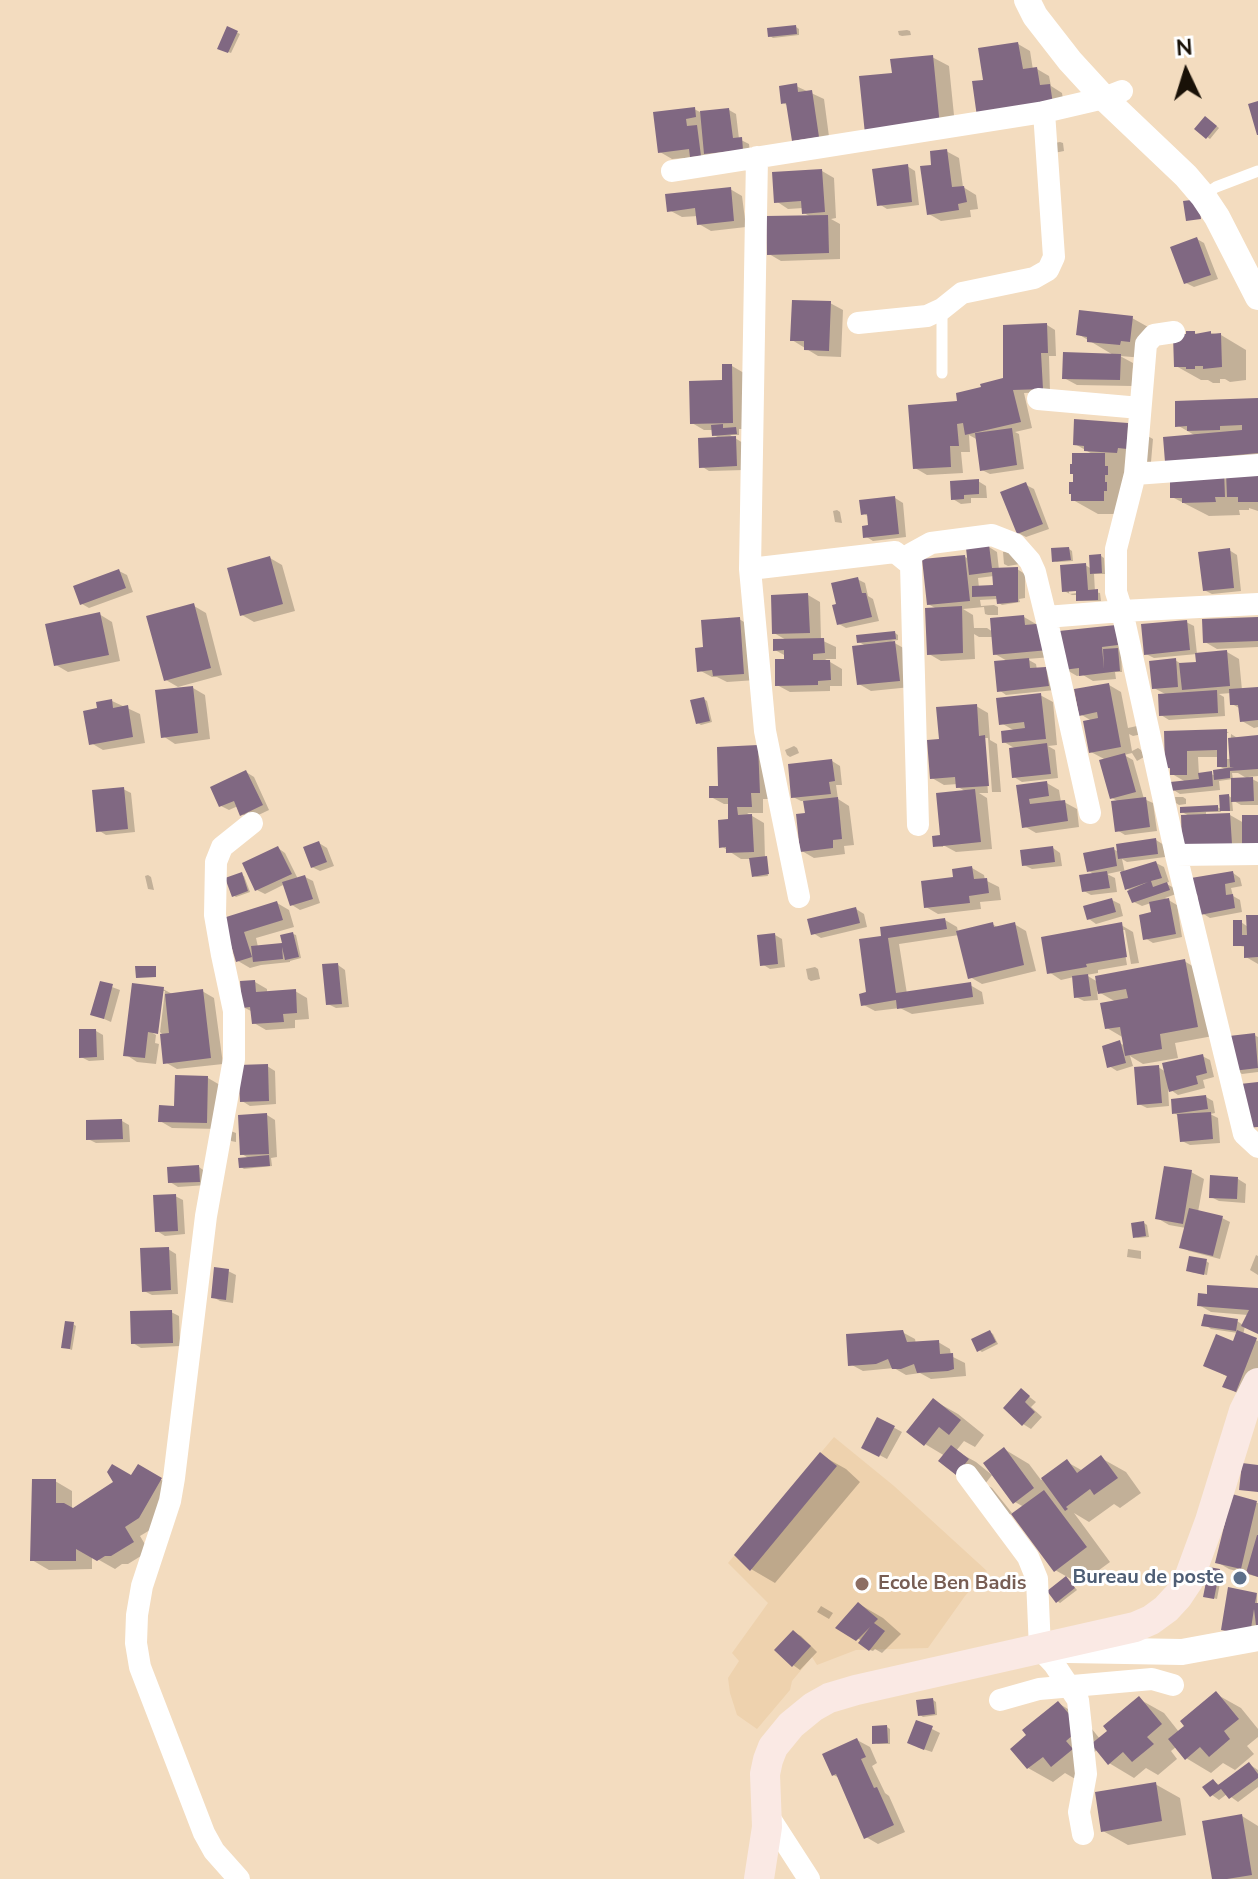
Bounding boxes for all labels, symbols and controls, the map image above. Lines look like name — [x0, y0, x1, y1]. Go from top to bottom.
north arrow — [1146, 32, 1226, 112]
text: N — [1175, 33, 1194, 64]
place label: Bureau de poste — [1072, 1566, 1224, 1590]
marker: Bureau de poste — [1231, 1569, 1249, 1587]
place label: Ecole Ben Badis — [878, 1572, 1026, 1596]
marker: Ecole Ben Badis — [853, 1575, 871, 1593]

